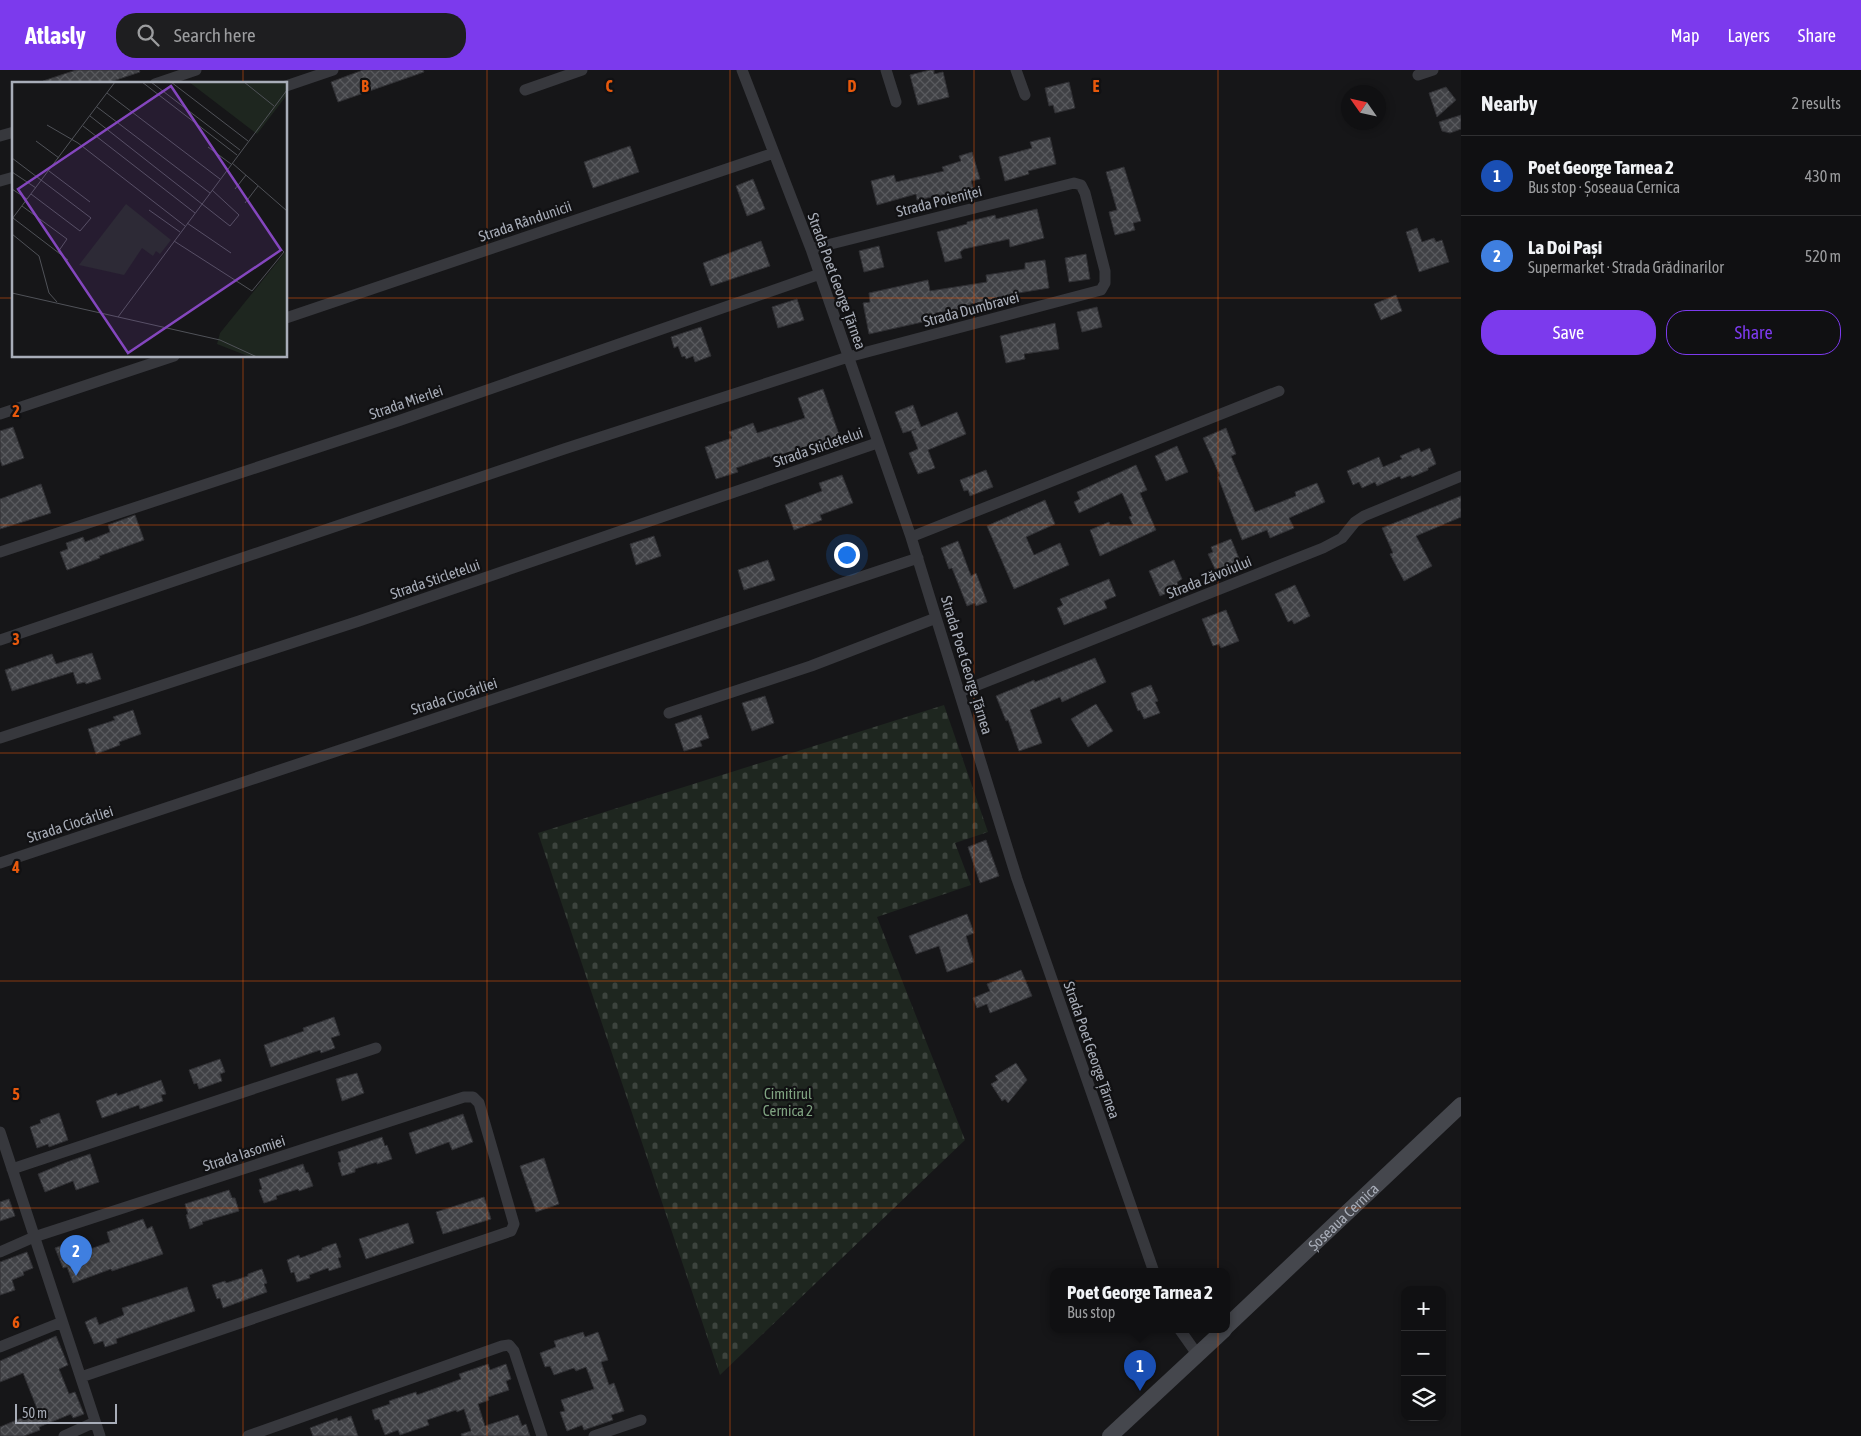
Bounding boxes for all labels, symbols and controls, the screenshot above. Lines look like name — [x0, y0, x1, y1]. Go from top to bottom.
search box — [116, 13, 466, 58]
icon: search — [134, 21, 162, 49]
text: Atlasly — [25, 22, 86, 49]
text: Search here — [174, 24, 256, 46]
text: Map — [1670, 25, 1699, 46]
text: Layers — [1727, 25, 1770, 46]
text: Share — [1798, 25, 1836, 46]
text: B — [361, 77, 369, 95]
text: C — [605, 77, 613, 95]
text: D — [848, 77, 857, 95]
text: E — [1093, 77, 1100, 95]
inset map — [12, 82, 288, 358]
north arrow — [1341, 85, 1386, 130]
text: Nearby — [1481, 91, 1537, 115]
text: 2 results — [1791, 94, 1841, 112]
text: Poet George Tarnea 2 — [1528, 156, 1674, 178]
text: 1 — [1493, 167, 1501, 185]
text: 430 m — [1805, 167, 1841, 185]
text: Bus stop · Șoseaua Cernica — [1528, 178, 1680, 196]
street label: Strada Poieniței — [894, 182, 984, 220]
street label: Strada Rândunicii — [476, 197, 574, 245]
street label: Strada Poet George Țărnea — [804, 210, 870, 352]
text: La Doi Pași — [1528, 236, 1602, 258]
text: 2 — [1493, 247, 1501, 265]
text: 520 m — [1805, 247, 1841, 265]
text: Supermarket · Strada Grădinarilor — [1528, 258, 1724, 276]
street label: Strada Dumbravei — [921, 288, 1021, 330]
button: Save — [1481, 310, 1656, 355]
button: Share — [1666, 310, 1841, 355]
street label: Strada Mierlei — [367, 381, 445, 423]
text: 2 — [12, 402, 20, 420]
street label: Strada Sticletelui — [771, 424, 865, 470]
your location — [834, 542, 860, 568]
street label: Strada Zăvoiului — [1164, 552, 1254, 602]
street label: Strada Sticletelui — [388, 556, 482, 602]
street label: Strada Poet George Țărnea — [938, 594, 996, 736]
text: 3 — [12, 630, 20, 648]
street label: Strada Ciocârliei — [409, 674, 499, 718]
street label: Strada Ciocârliei — [25, 802, 115, 846]
text: 4 — [11, 858, 20, 876]
street label: Strada Poet George Țărnea — [1061, 979, 1123, 1121]
text: 5 — [12, 1085, 20, 1103]
park label: Cimitirul Cernica 2 — [763, 1085, 813, 1119]
street label: Strada Iasomiei — [201, 1132, 287, 1174]
street label: Șoseaua Cernica — [1304, 1179, 1382, 1254]
pin: 2 — [60, 1235, 92, 1276]
popup — [1050, 1268, 1230, 1333]
text: Poet George Tarnea 2 — [1067, 1281, 1213, 1303]
map controls — [1401, 1286, 1446, 1421]
button: + — [1401, 1286, 1446, 1331]
text: Bus stop — [1067, 1303, 1115, 1321]
text: 6 — [12, 1313, 20, 1331]
button: − — [1401, 1331, 1446, 1376]
pin: 1 — [1124, 1350, 1156, 1391]
button: layers — [1401, 1376, 1446, 1421]
scale bar — [15, 1401, 118, 1424]
text: 50 m — [22, 1405, 47, 1421]

